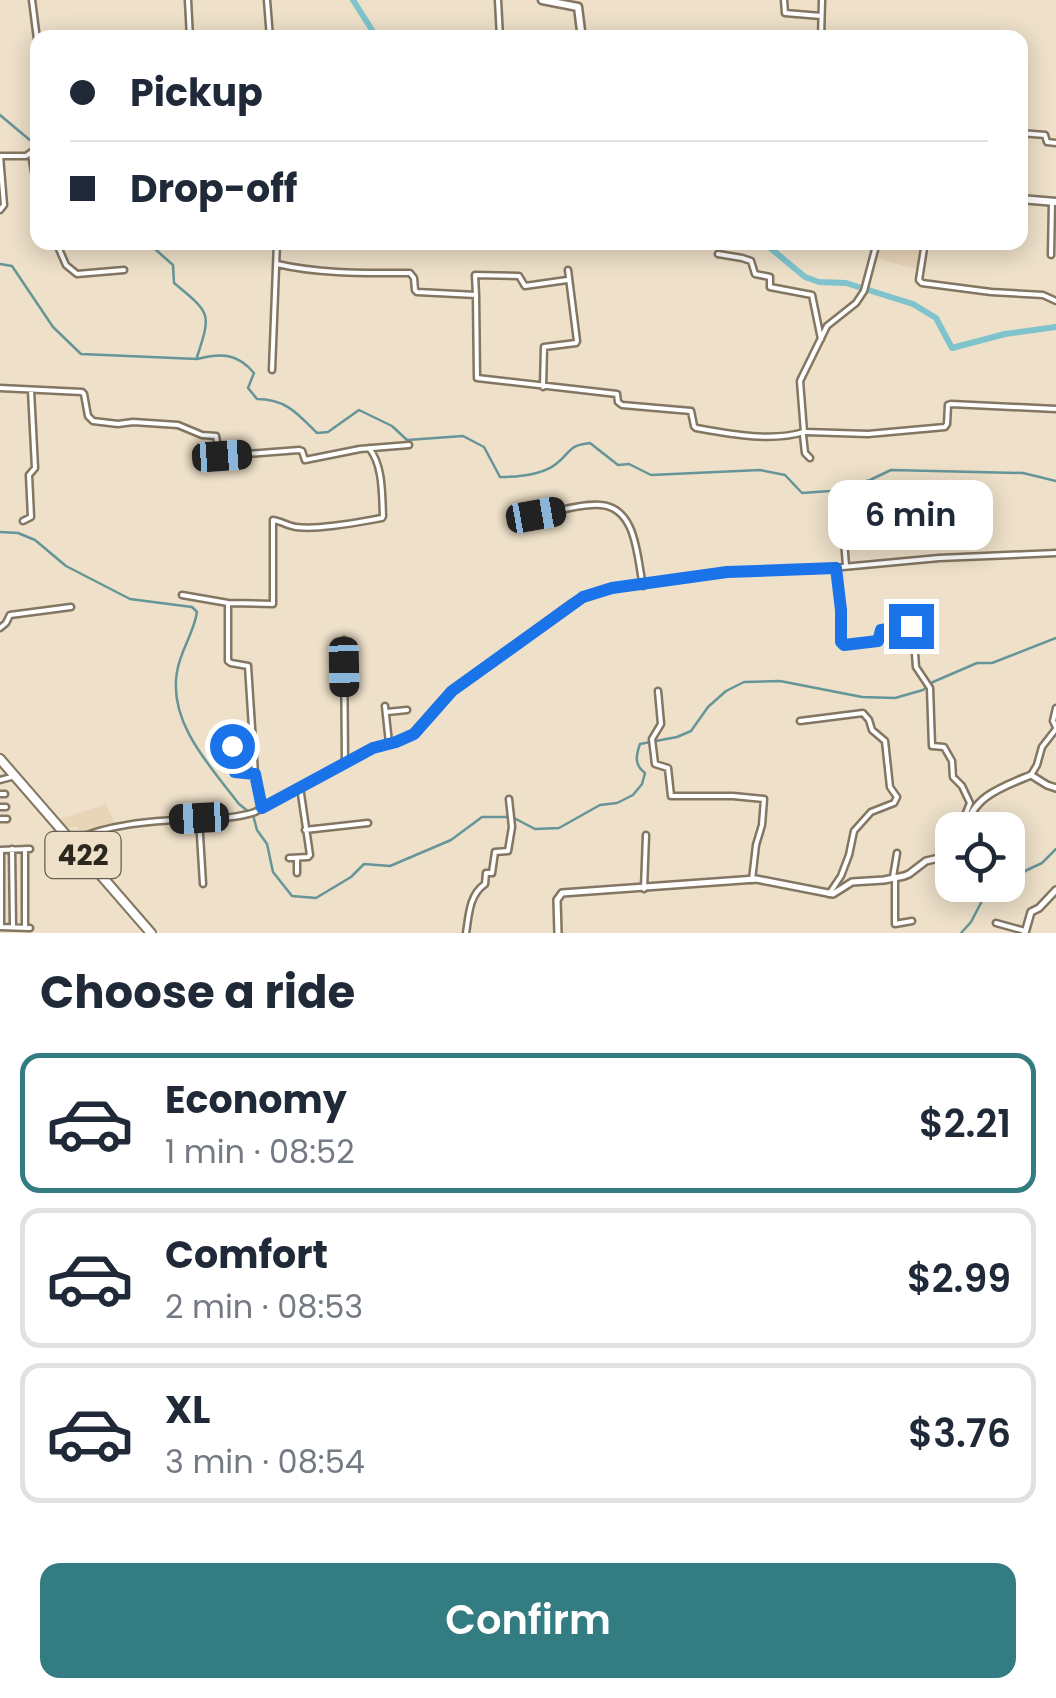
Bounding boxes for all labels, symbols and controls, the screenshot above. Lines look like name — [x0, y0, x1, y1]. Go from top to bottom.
text: Pickup — [130, 66, 263, 119]
text: Drop-off — [130, 162, 298, 215]
car — [191, 439, 253, 473]
callout: 6 min — [828, 481, 994, 551]
text: 6 min — [865, 492, 956, 537]
car — [504, 495, 568, 535]
route end — [889, 604, 934, 649]
car — [328, 637, 360, 697]
route start — [210, 724, 255, 769]
car — [168, 801, 230, 835]
map controls — [935, 812, 1025, 902]
button: locate — [935, 812, 1025, 902]
road number: 422 — [46, 832, 120, 878]
text: Choose a ride — [40, 961, 355, 1024]
text: Economy — [165, 1073, 347, 1126]
icon: car — [45, 1078, 135, 1168]
text: $2.21 — [919, 1097, 1011, 1150]
text: 1 min · 08:52 — [165, 1129, 355, 1174]
text: Comfort — [165, 1228, 328, 1281]
icon: car — [45, 1233, 135, 1323]
text: $2.99 — [907, 1252, 1011, 1305]
text: 2 min · 08:53 — [165, 1284, 363, 1329]
text: XL — [165, 1383, 210, 1436]
icon: car — [45, 1388, 135, 1478]
text: $3.76 — [908, 1407, 1011, 1460]
text: 3 min · 08:54 — [165, 1439, 365, 1484]
button: Confirm — [40, 1563, 1016, 1678]

